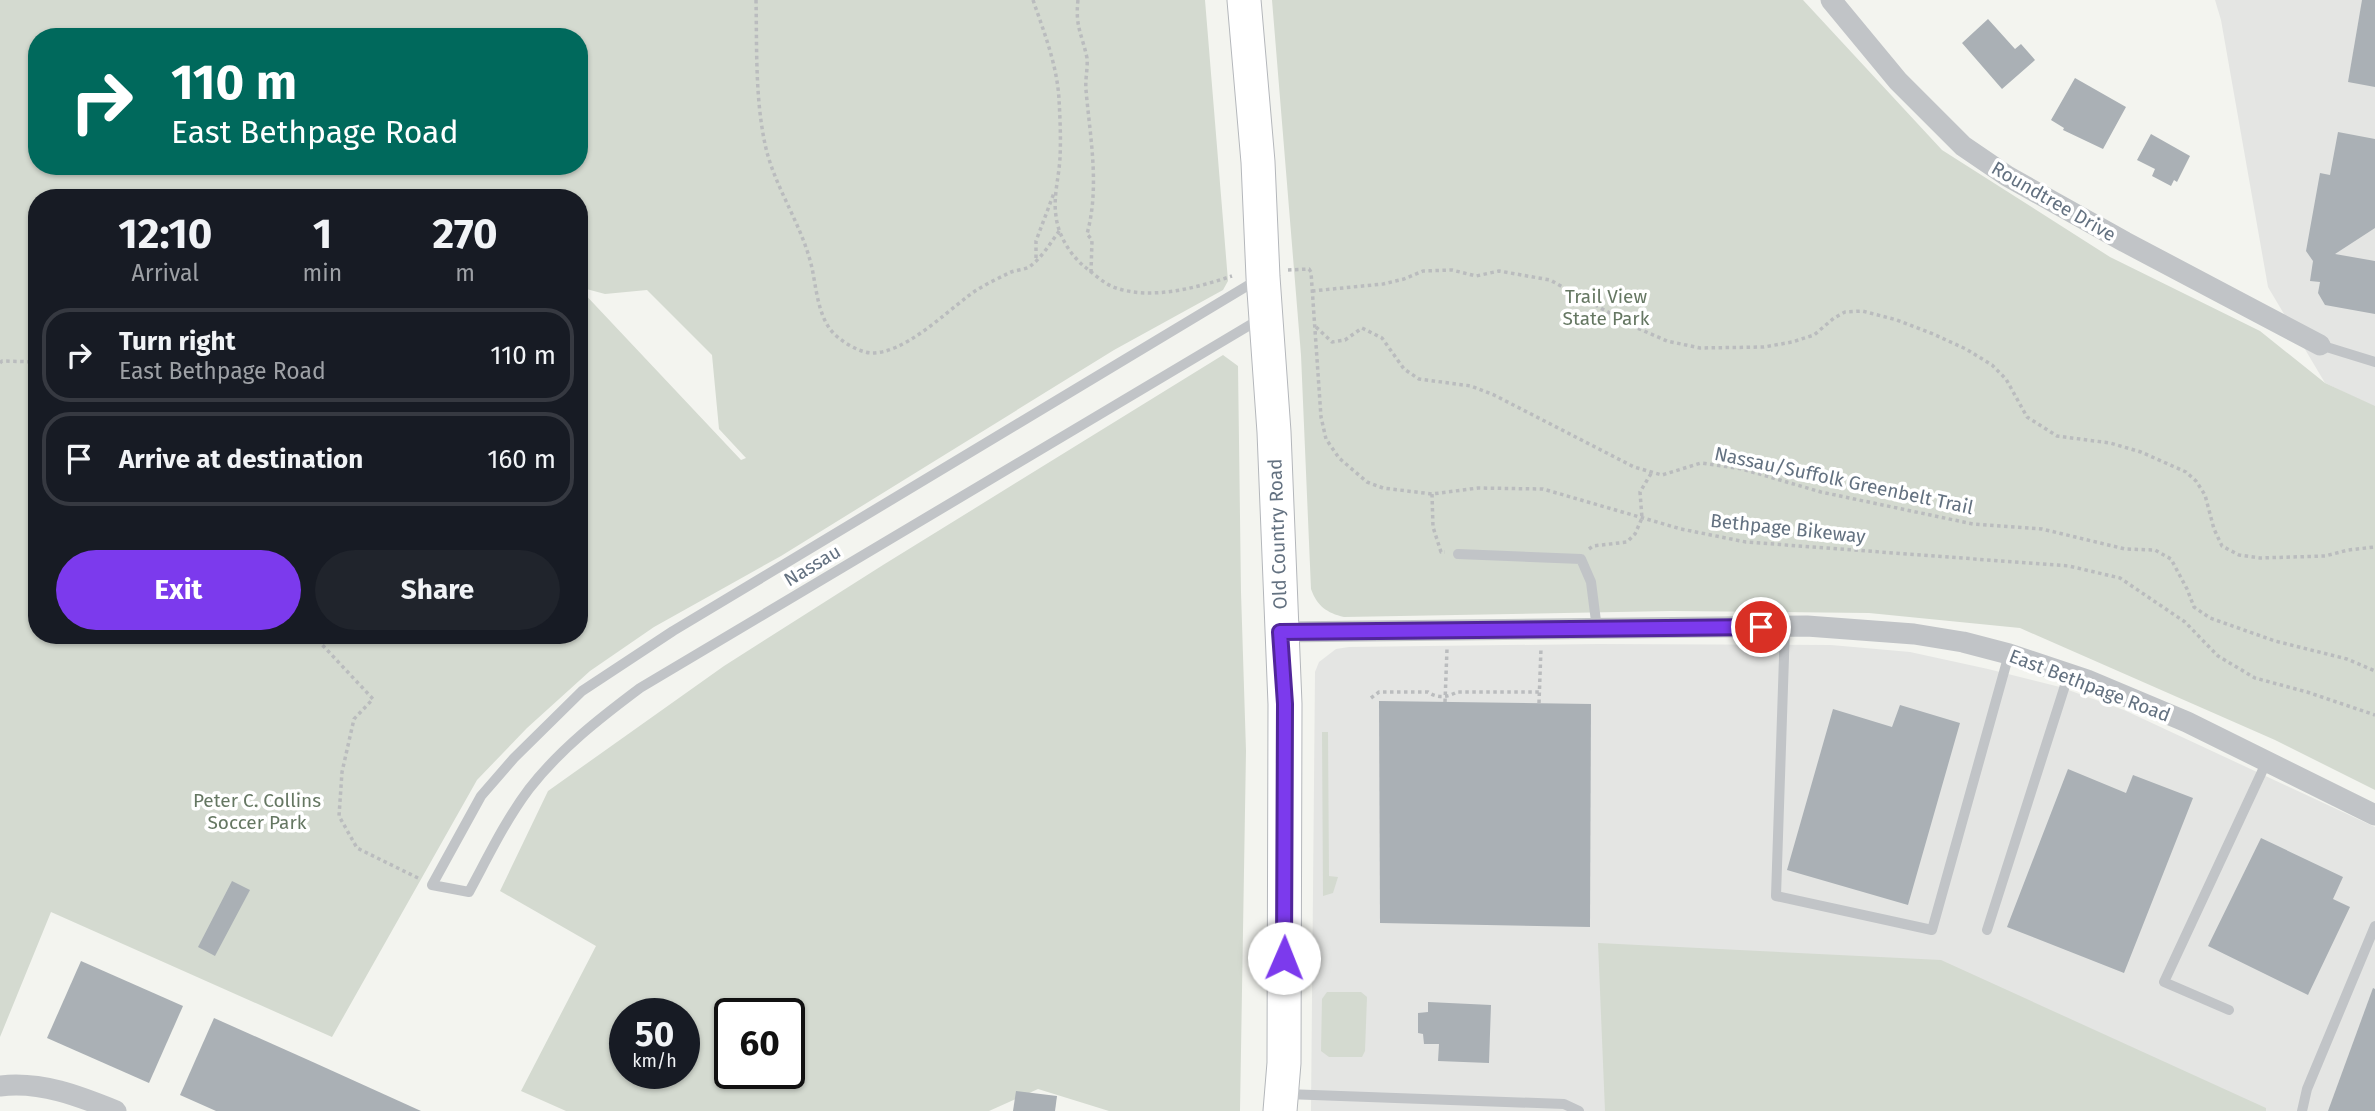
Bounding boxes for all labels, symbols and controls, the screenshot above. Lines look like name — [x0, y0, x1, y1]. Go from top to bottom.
text: 110 m — [171, 53, 297, 112]
icon: right — [56, 56, 147, 147]
text: East Bethpage Road — [171, 113, 459, 151]
street label: Roundtree Drive — [1987, 157, 2120, 246]
text: 12:10 — [118, 209, 212, 259]
text: 1 — [313, 209, 332, 259]
text: 270 — [433, 209, 498, 259]
text: Arrival — [132, 259, 199, 287]
text: min — [303, 259, 342, 287]
text: m — [455, 259, 475, 287]
park label: Trail View State Park — [1563, 285, 1650, 330]
text: Turn right — [119, 326, 236, 357]
icon: right — [60, 336, 98, 374]
text: 110 m — [490, 340, 556, 371]
text: East Bethpage Road — [119, 357, 326, 385]
icon: arrive — [60, 440, 98, 478]
street label: Nassau/Suffolk Greenbelt Trail — [1712, 442, 1976, 519]
text: Arrive at destination — [119, 444, 363, 475]
text: 160 m — [487, 444, 556, 475]
street label: Old Country Road — [1263, 458, 1292, 610]
street label: Bethpage Bikeway — [1709, 509, 1867, 548]
street label: Nassau — [780, 540, 845, 591]
button: Exit — [56, 550, 301, 630]
button: Share — [315, 550, 560, 630]
pin — [1731, 597, 1791, 657]
icon: arrive — [1742, 608, 1780, 646]
street label: East Bethpage Road — [2006, 644, 2174, 727]
park label: Peter C. Collins Soccer Park — [193, 789, 321, 834]
position arrow — [1247, 921, 1321, 995]
speed limit sign: 60 — [714, 998, 805, 1089]
text: 50 — [635, 1013, 674, 1055]
text: km/h — [632, 1050, 677, 1072]

